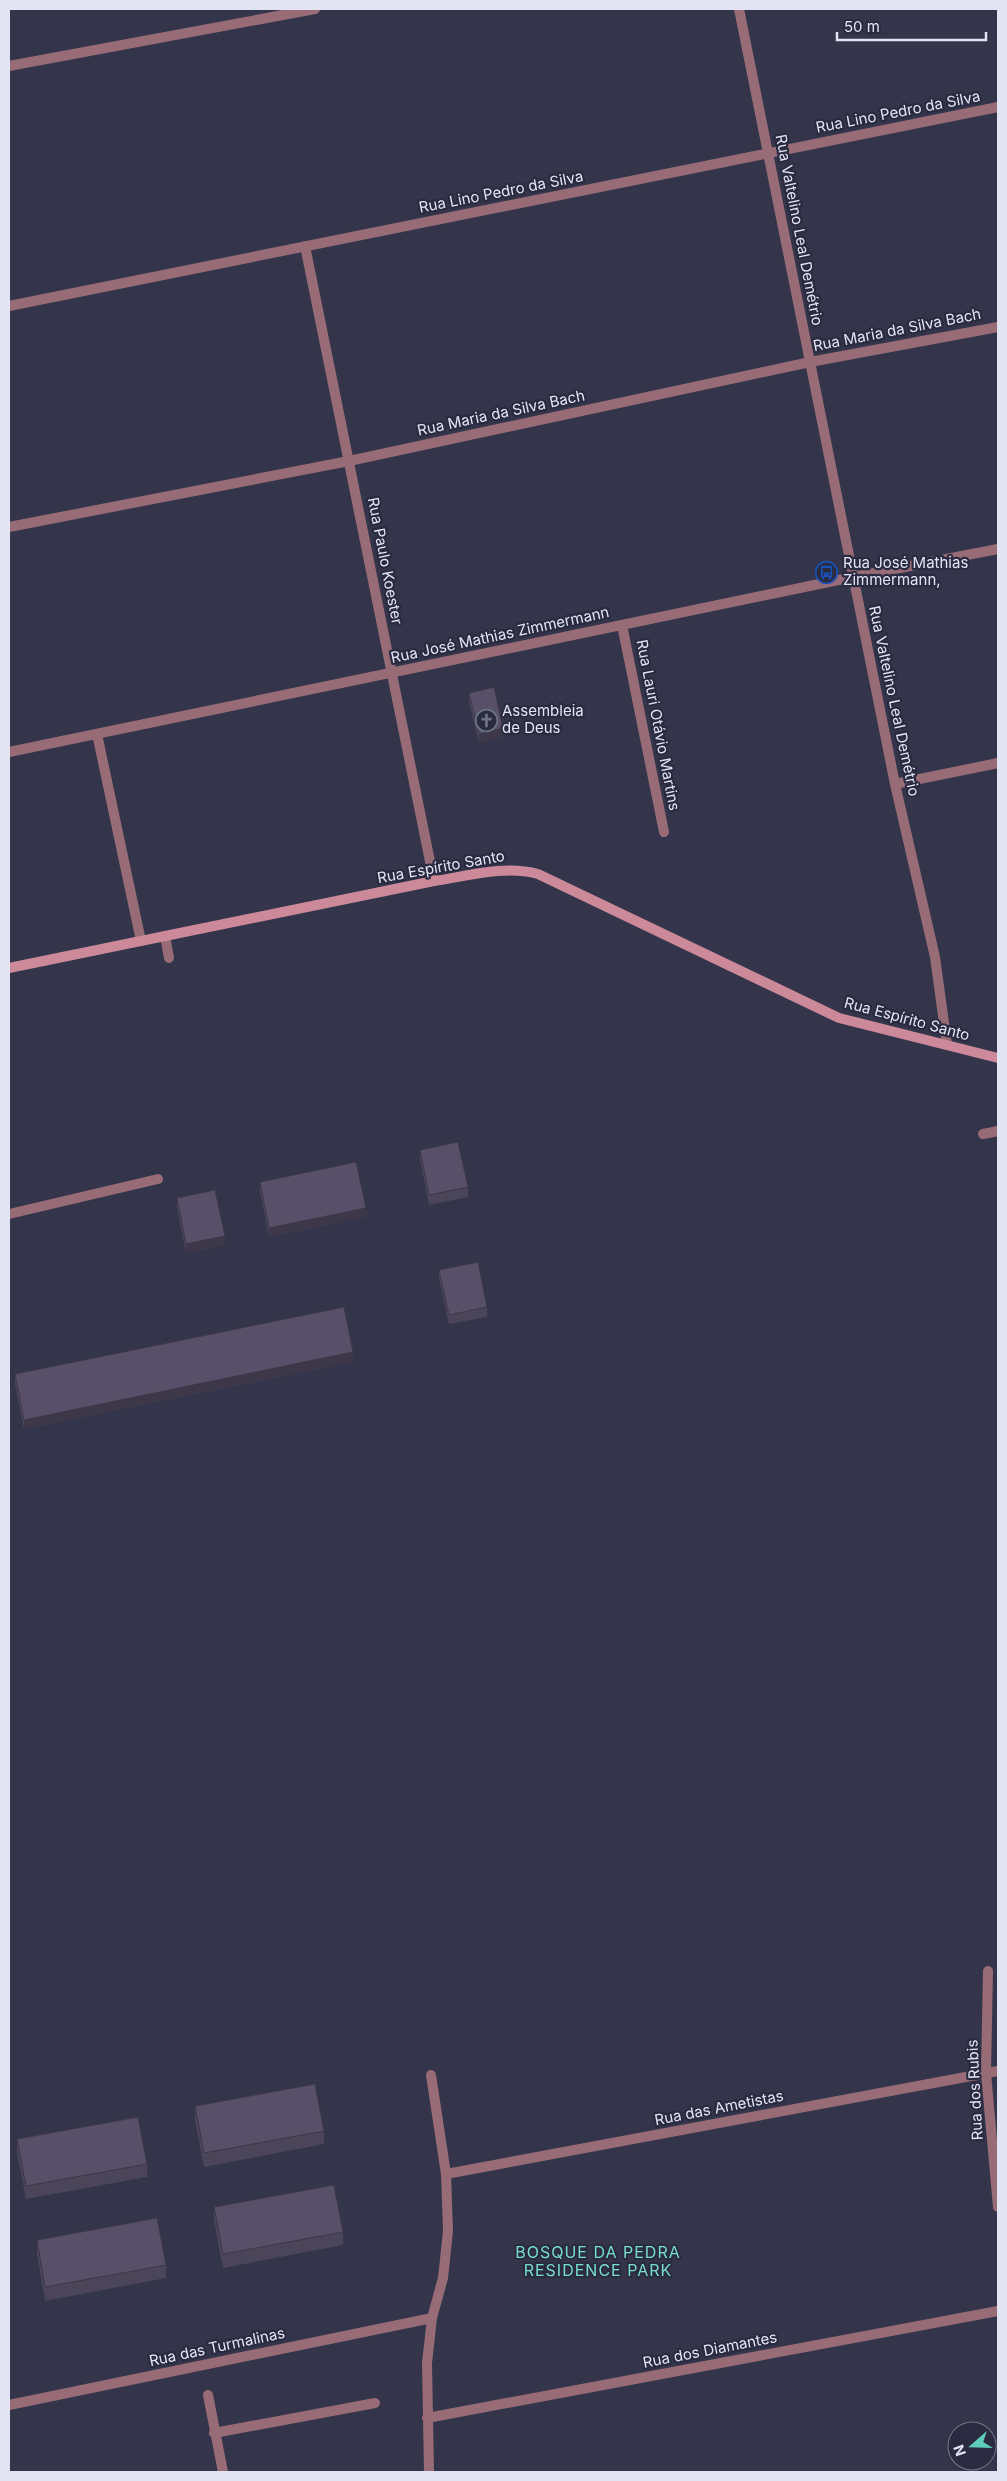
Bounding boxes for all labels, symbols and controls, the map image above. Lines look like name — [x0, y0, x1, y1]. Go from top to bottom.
scale bar — [837, 10, 986, 42]
text: 50 m — [844, 17, 880, 36]
street label: Rua Lino Pedro da Silva — [814, 86, 982, 137]
street label: Rua Valtelino Leal Demétrio — [772, 133, 827, 327]
street label: Rua Lino Pedro da Silva — [417, 166, 585, 217]
street label: Rua Maria da Silva Bach — [811, 304, 983, 355]
street label: Rua Maria da Silva Bach — [415, 385, 586, 440]
street label: Rua Paulo Koester — [364, 496, 407, 626]
place label: Rua José Mathias Zimmermann, — [843, 553, 968, 589]
bus stop icon: Rua José Mathias Zimmermann, — [815, 560, 839, 584]
street label: Rua José Mathias Zimmermann — [389, 602, 611, 667]
street label: Rua Valtelino Leal Demétrio — [865, 604, 924, 798]
street label: Rua Lauri Otávio Martins — [633, 638, 684, 812]
place label: Assembleia de Deus — [502, 701, 584, 737]
church icon: Assembleia de Deus — [474, 708, 498, 732]
street label: Rua Espírito Santo — [376, 846, 506, 887]
street label: Rua Espírito Santo — [842, 993, 972, 1044]
street label: Rua dos Rubis — [962, 2039, 987, 2141]
street label: Rua das Ametistas — [653, 2086, 785, 2129]
district label: BOSQUE DA PEDRA RESIDENCE PARK — [515, 2242, 681, 2280]
street label: Rua das Turmalinas — [147, 2323, 287, 2370]
street label: Rua dos Diamantes — [641, 2327, 779, 2372]
north arrow — [947, 2421, 997, 2471]
text: N — [950, 2443, 969, 2459]

